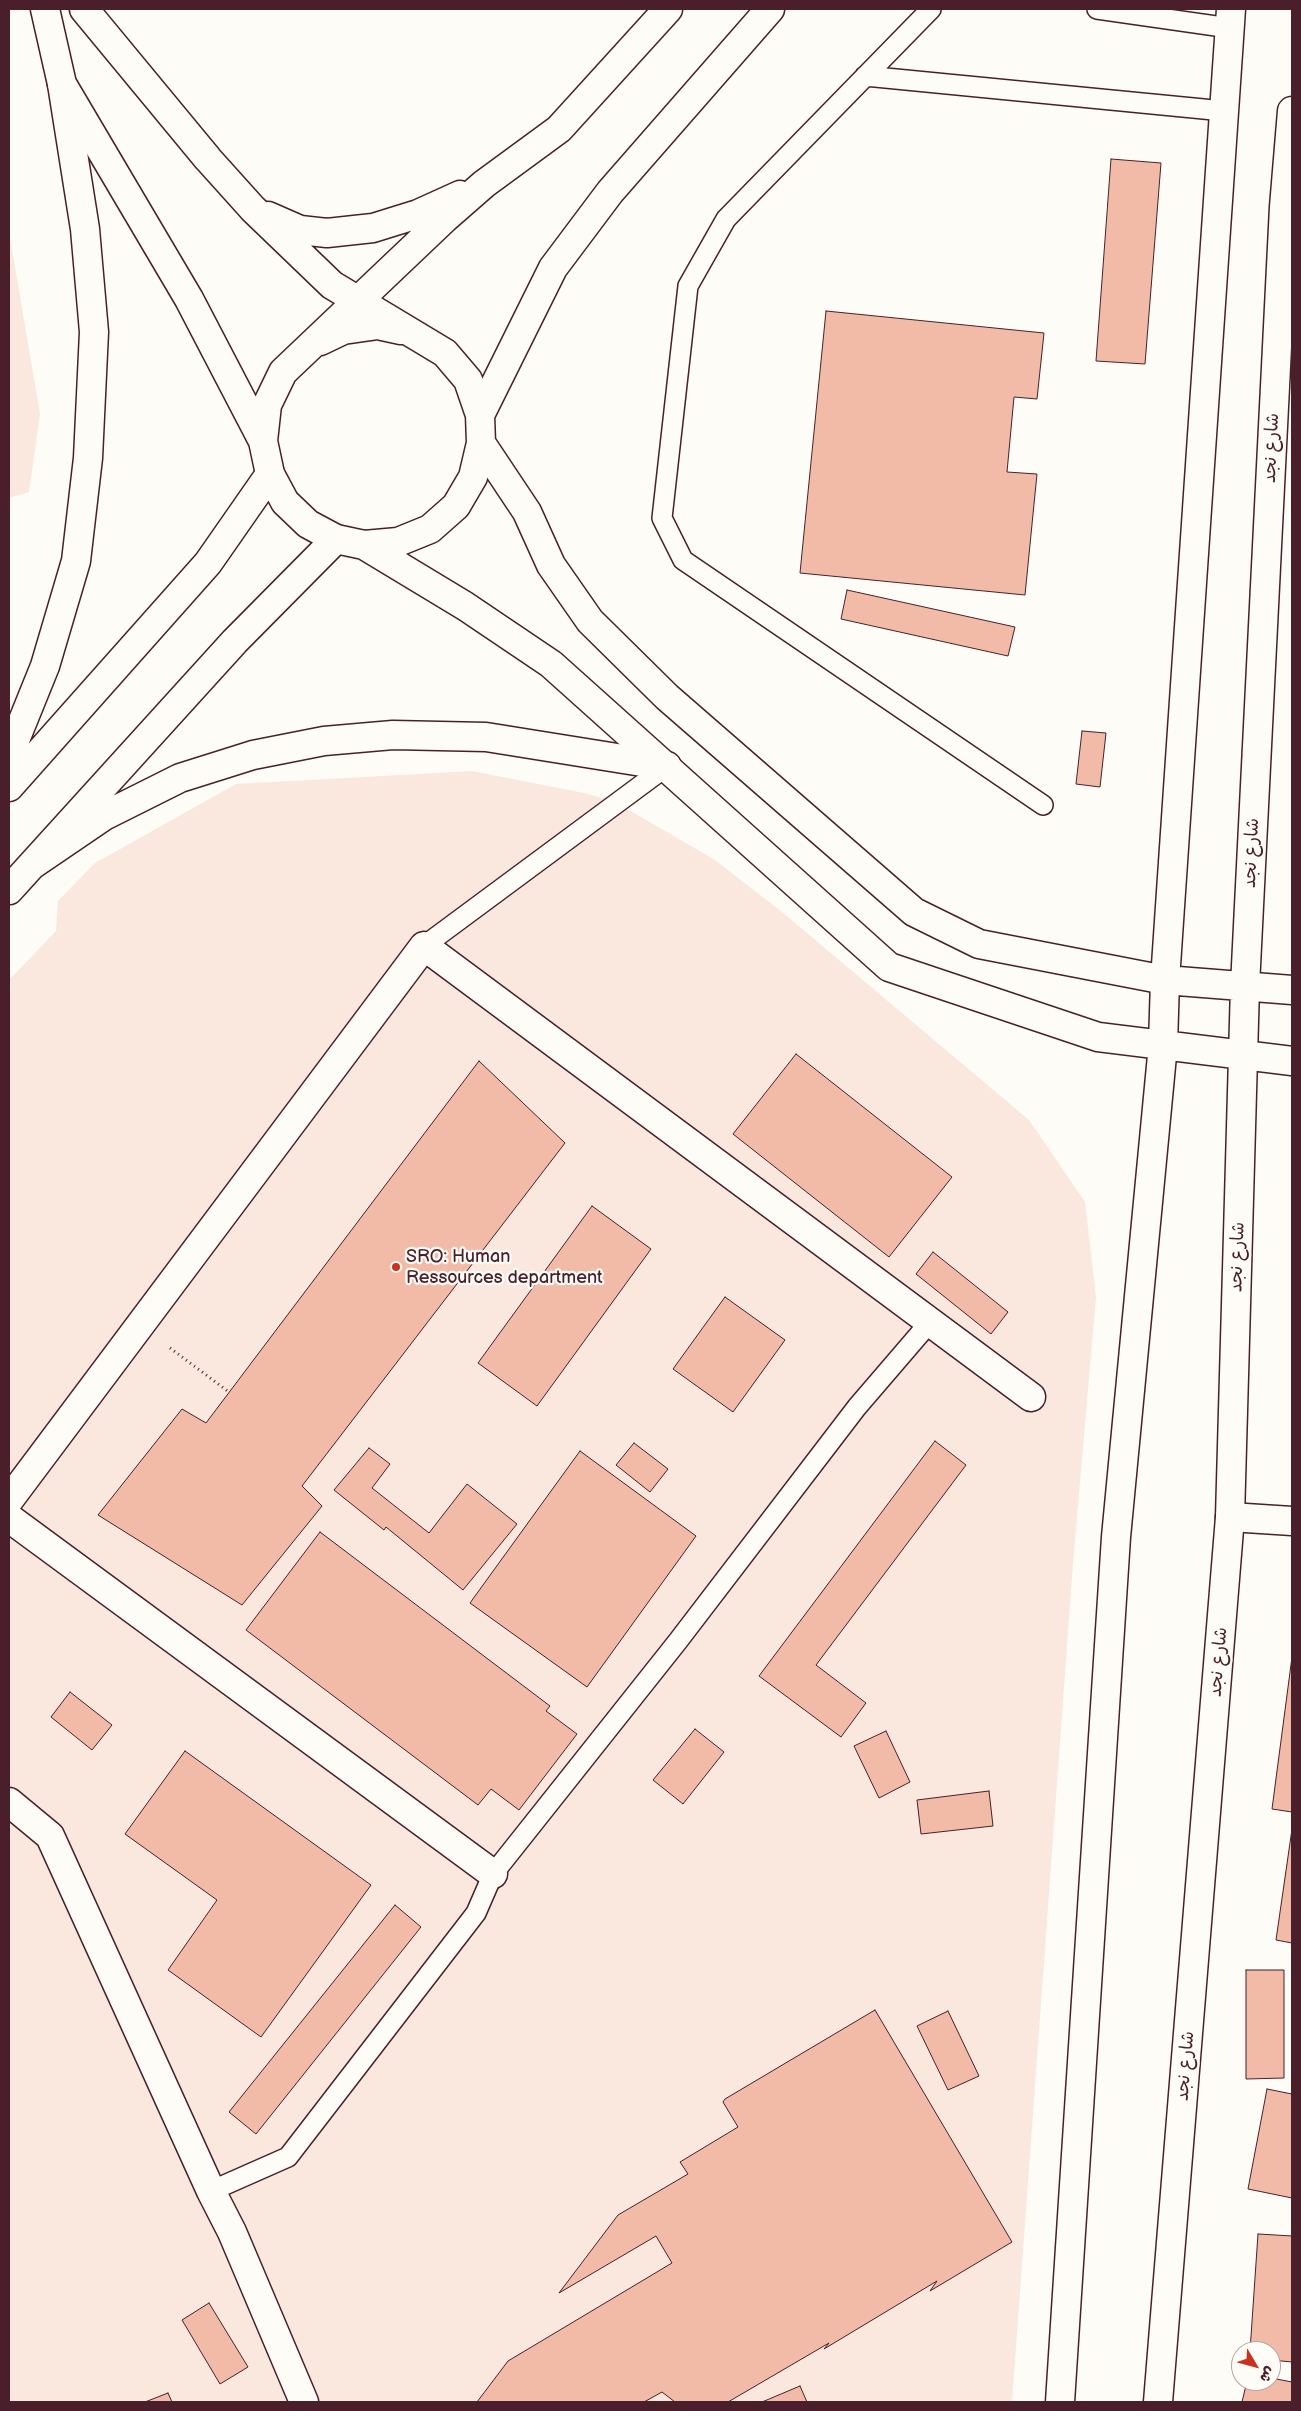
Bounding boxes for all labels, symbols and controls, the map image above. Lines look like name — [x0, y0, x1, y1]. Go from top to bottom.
street label: شارع نجد — [1259, 412, 1285, 484]
street label: شارع نجد — [1239, 817, 1265, 889]
street label: شارع نجد — [1226, 1222, 1250, 1292]
place label: SRO: Human Ressources department — [406, 1246, 603, 1288]
marker: SRO: Human Ressources department — [390, 1261, 402, 1273]
street label: شارع نجد — [1205, 1626, 1233, 1698]
street label: شارع نجد — [1172, 2030, 1200, 2102]
north arrow — [1231, 2341, 1281, 2391]
text: ش — [1256, 2363, 1279, 2386]

